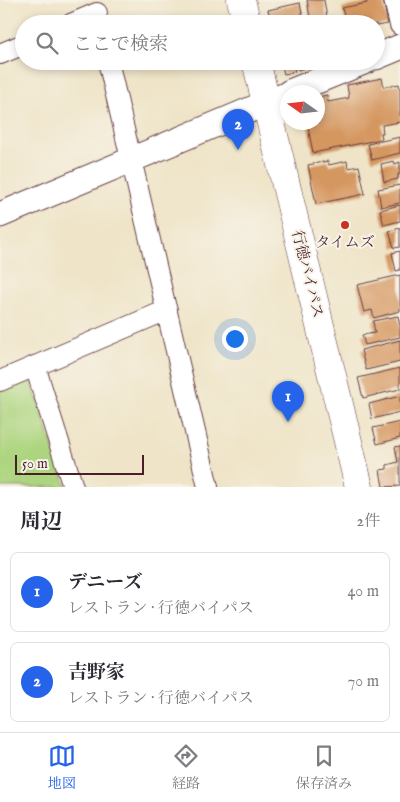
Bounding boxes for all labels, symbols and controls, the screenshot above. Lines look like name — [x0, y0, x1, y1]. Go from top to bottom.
search box — [15, 15, 385, 70]
icon: search — [33, 29, 61, 57]
text: ここで検索 — [73, 33, 168, 57]
north arrow — [280, 85, 325, 130]
pin: 2 — [222, 109, 254, 150]
marker: タイムズ — [339, 219, 351, 231]
street label: 行徳バイパス — [287, 228, 328, 320]
place label: タイムズ — [315, 233, 375, 252]
your location — [222, 326, 248, 352]
pin: 1 — [272, 381, 304, 422]
scale bar — [15, 452, 144, 475]
text: 50 m — [22, 455, 48, 473]
text: 周辺 — [20, 509, 62, 536]
text: 2件 — [356, 512, 380, 532]
text: デニーズ — [68, 571, 142, 595]
text: 1 — [34, 582, 40, 602]
text: 40 m — [347, 582, 379, 602]
text: レストラン · 行徳バイパス — [68, 599, 254, 619]
text: 吉野家 — [68, 661, 125, 685]
text: 2 — [33, 672, 41, 692]
text: 70 m — [348, 672, 379, 692]
text: レストラン · 行徳バイパス — [68, 689, 254, 709]
tab: 地図 — [48, 742, 76, 793]
tab: 経路 — [172, 742, 200, 793]
tab: 保存済み — [296, 742, 352, 793]

